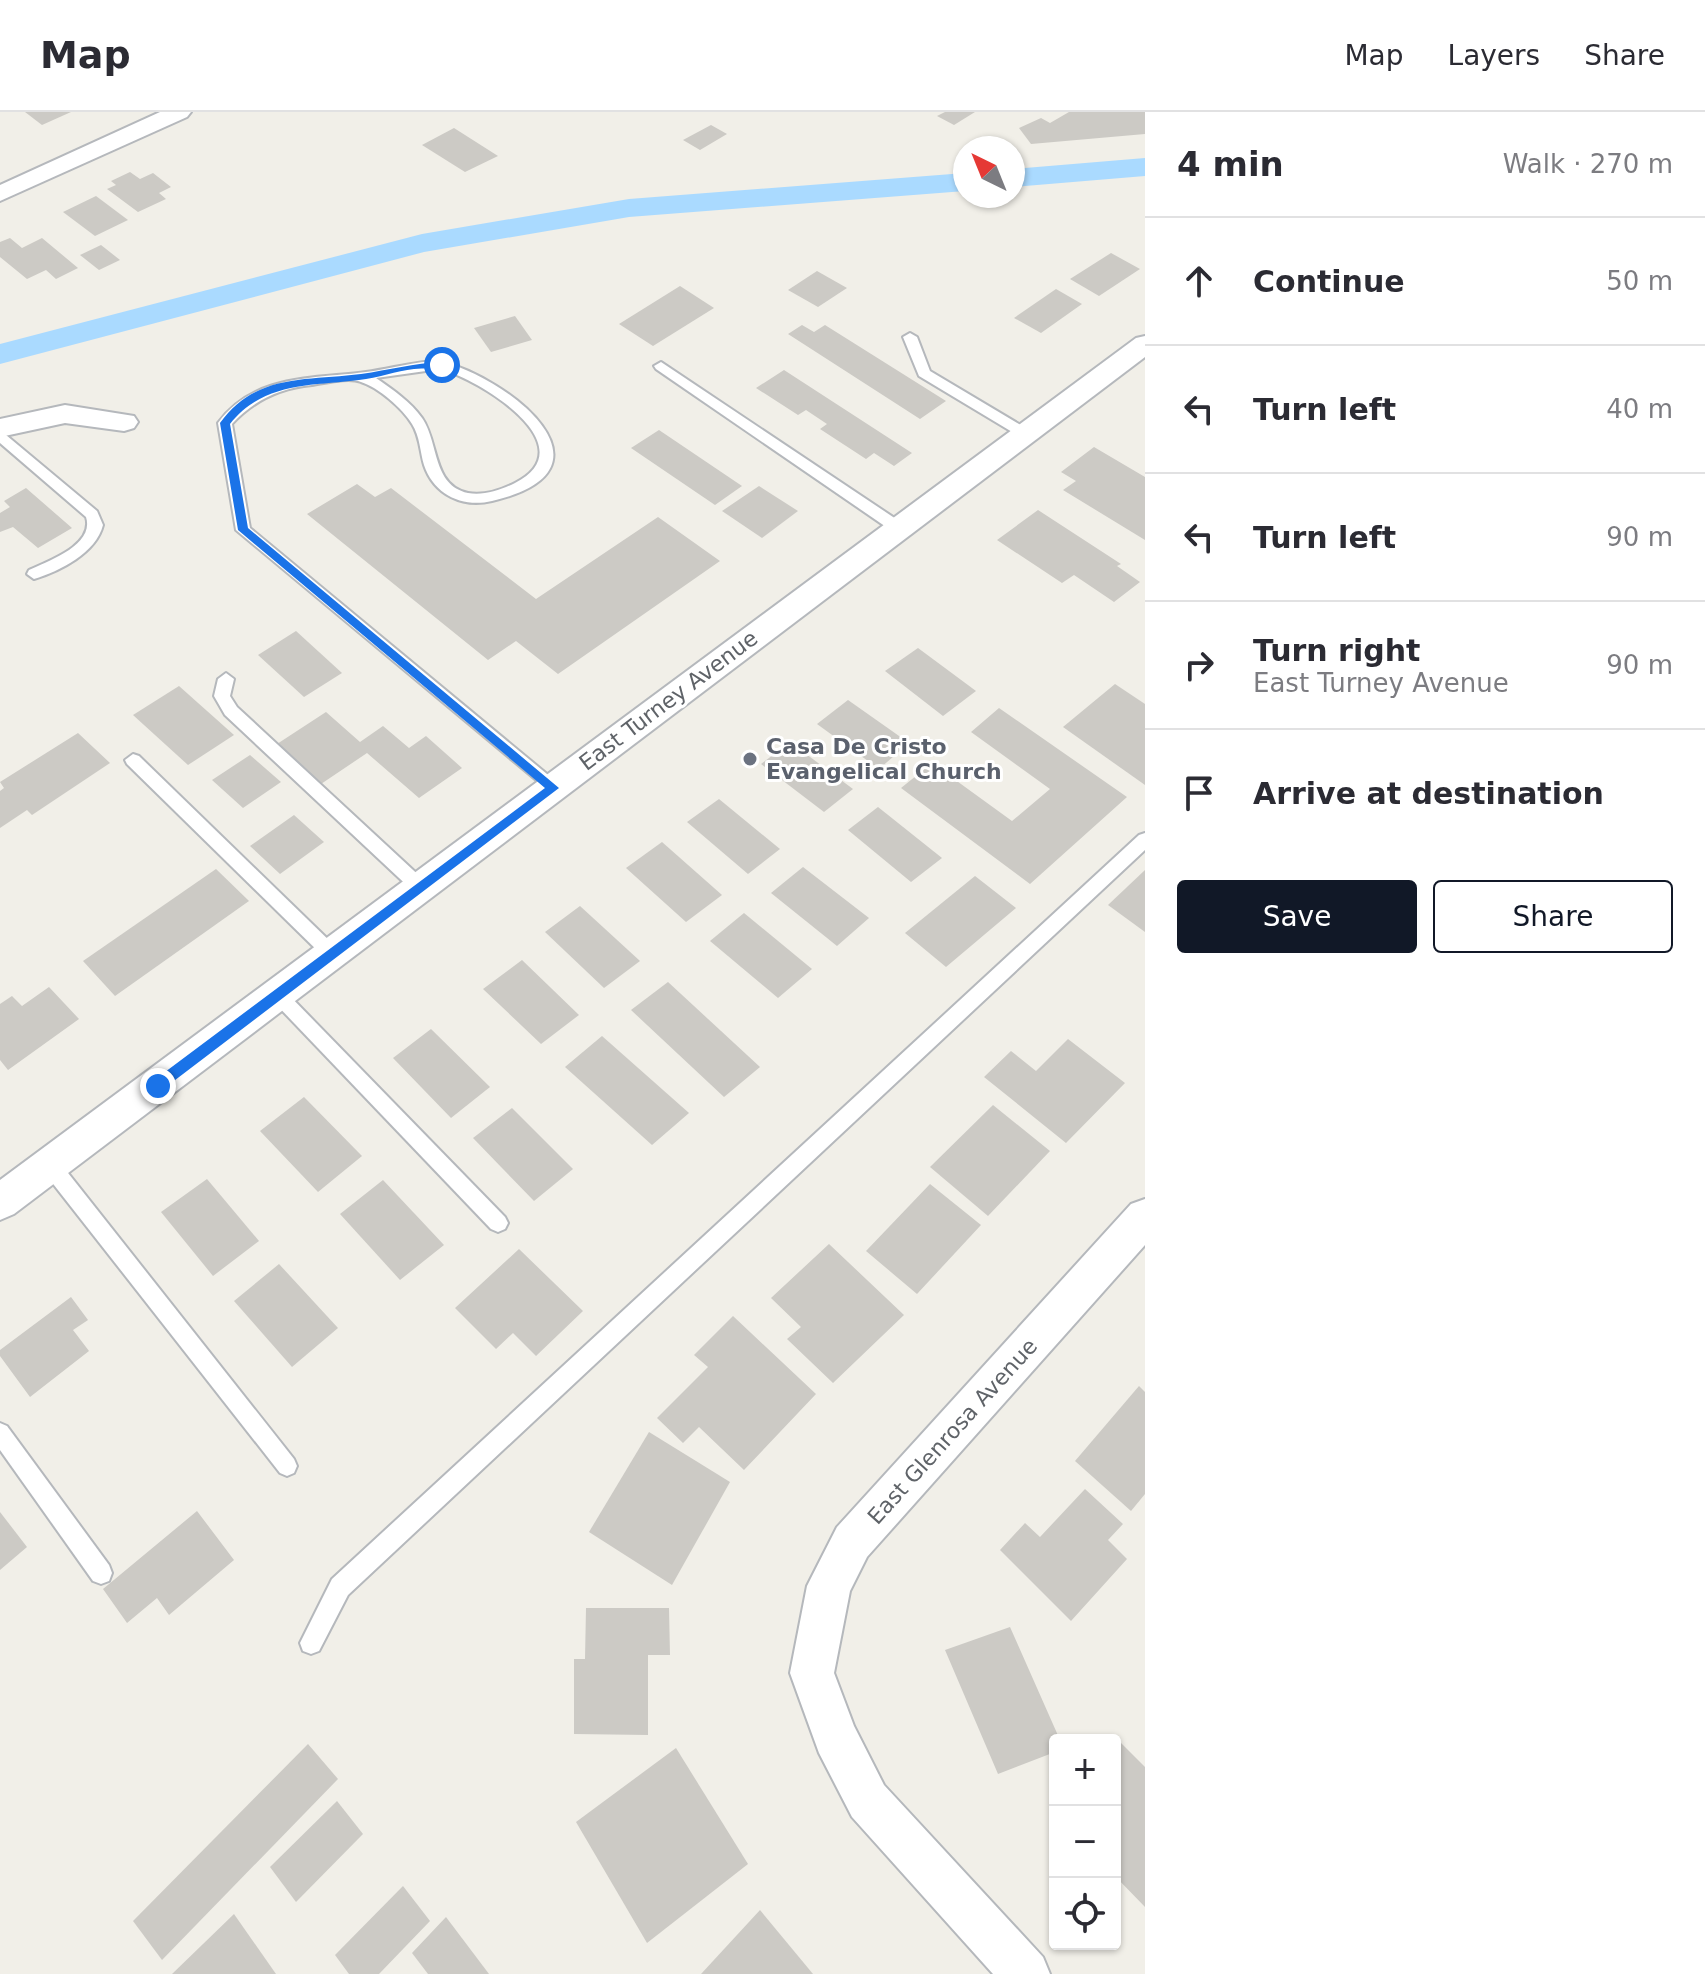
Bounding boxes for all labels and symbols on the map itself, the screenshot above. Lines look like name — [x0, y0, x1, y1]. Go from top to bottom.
north arrow — [953, 136, 1025, 208]
route start — [424, 347, 460, 383]
street label: East Turney Avenue — [574, 625, 762, 775]
place label: Casa De Cristo Evangelical Church — [766, 734, 1002, 784]
marker: Casa De Cristo Evangelical Church — [741, 750, 759, 768]
route end — [140, 1068, 176, 1104]
street label: East Glenrosa Avenue — [863, 1333, 1042, 1529]

